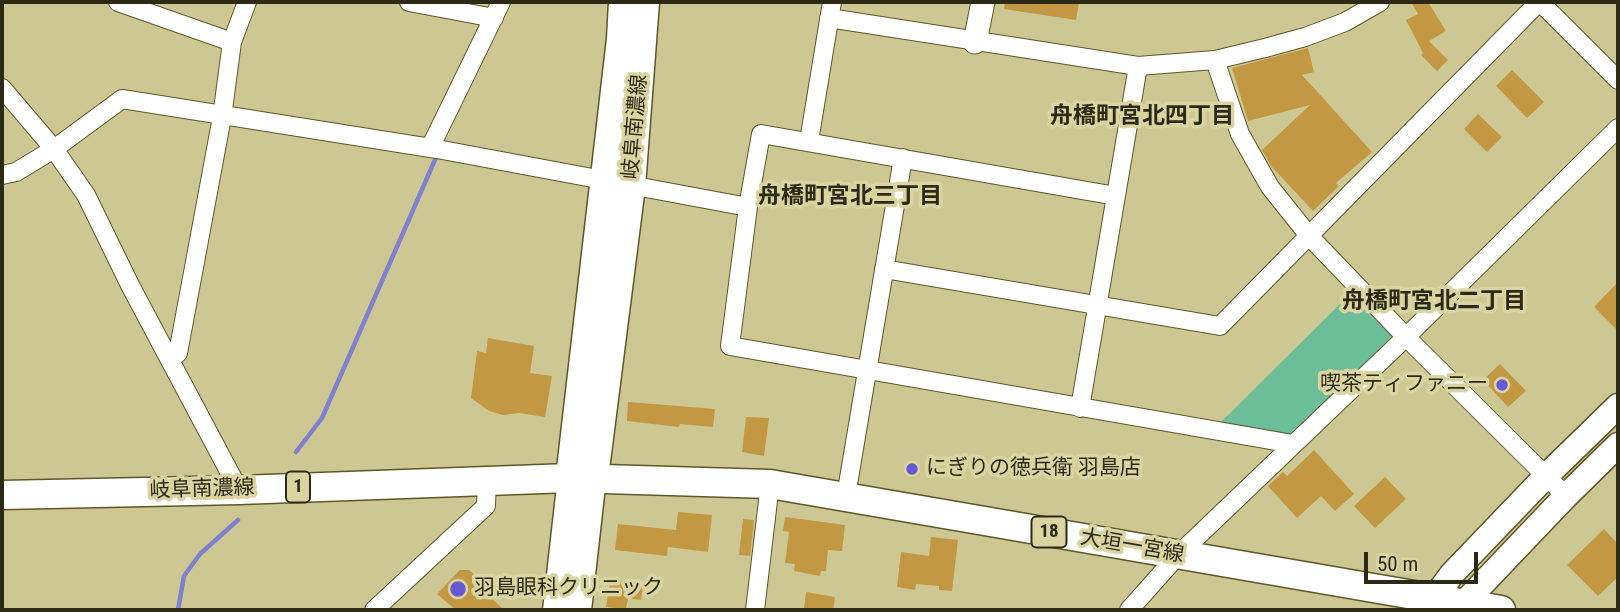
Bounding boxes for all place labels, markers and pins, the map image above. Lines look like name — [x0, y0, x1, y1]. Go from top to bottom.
place label: 喫茶ティファニー — [1320, 372, 1488, 398]
marker: 喫茶ティファニー — [1494, 377, 1510, 393]
place label: にぎりの徳兵衛 羽島店 — [926, 456, 1141, 482]
marker: にぎりの徳兵衛 羽島店 — [904, 461, 920, 477]
place label: 羽島眼科クリニック — [474, 576, 663, 602]
marker: 羽島眼科クリニック — [448, 579, 468, 599]

